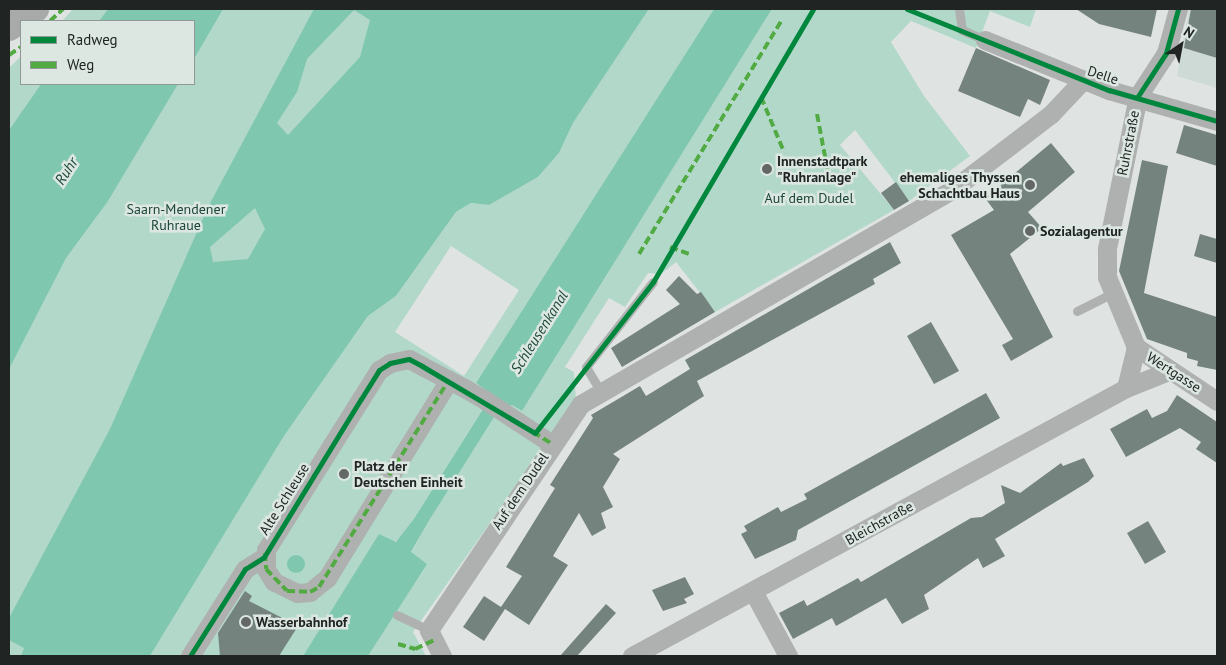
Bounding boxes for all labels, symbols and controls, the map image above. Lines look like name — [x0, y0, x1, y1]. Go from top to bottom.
legend — [20, 20, 195, 85]
north arrow — [1156, 20, 1206, 70]
text: N — [1180, 22, 1198, 42]
text: Radweg — [67, 30, 118, 49]
text: Weg — [67, 55, 94, 74]
street label: Delle — [1085, 62, 1121, 88]
street label: Ruhrstraße — [1113, 109, 1143, 177]
place label: Innenstadtpark "Ruhranlage" — [777, 153, 867, 186]
water label: Ruhr — [51, 154, 81, 188]
marker: Innenstadtpark "Ruhranlage" — [761, 163, 773, 175]
place label: ehemaliges Thyssen Schachtbau Haus — [899, 169, 1020, 202]
marker: ehemaliges Thyssen Schachtbau Haus — [1024, 179, 1036, 191]
park label: Auf dem Dudel — [764, 190, 854, 206]
park label: Saarn-Mendener Ruhraue — [127, 201, 225, 233]
place label: Sozialagentur — [1040, 223, 1123, 239]
marker: Sozialagentur — [1024, 225, 1036, 237]
water label: Schleusenkanal — [506, 287, 572, 377]
street label: Wertgasse — [1144, 348, 1204, 396]
street label: Auf dem Dudel — [488, 449, 552, 533]
place label: Platz der Deutschen Einheit — [354, 458, 463, 491]
street label: Alte Schleuse — [255, 460, 313, 538]
marker: Platz der Deutschen Einheit — [338, 468, 350, 480]
street label: Bleichstraße — [842, 498, 916, 548]
place label: Wasserbahnhof — [256, 614, 347, 630]
marker: Wasserbahnhof — [240, 616, 252, 628]

